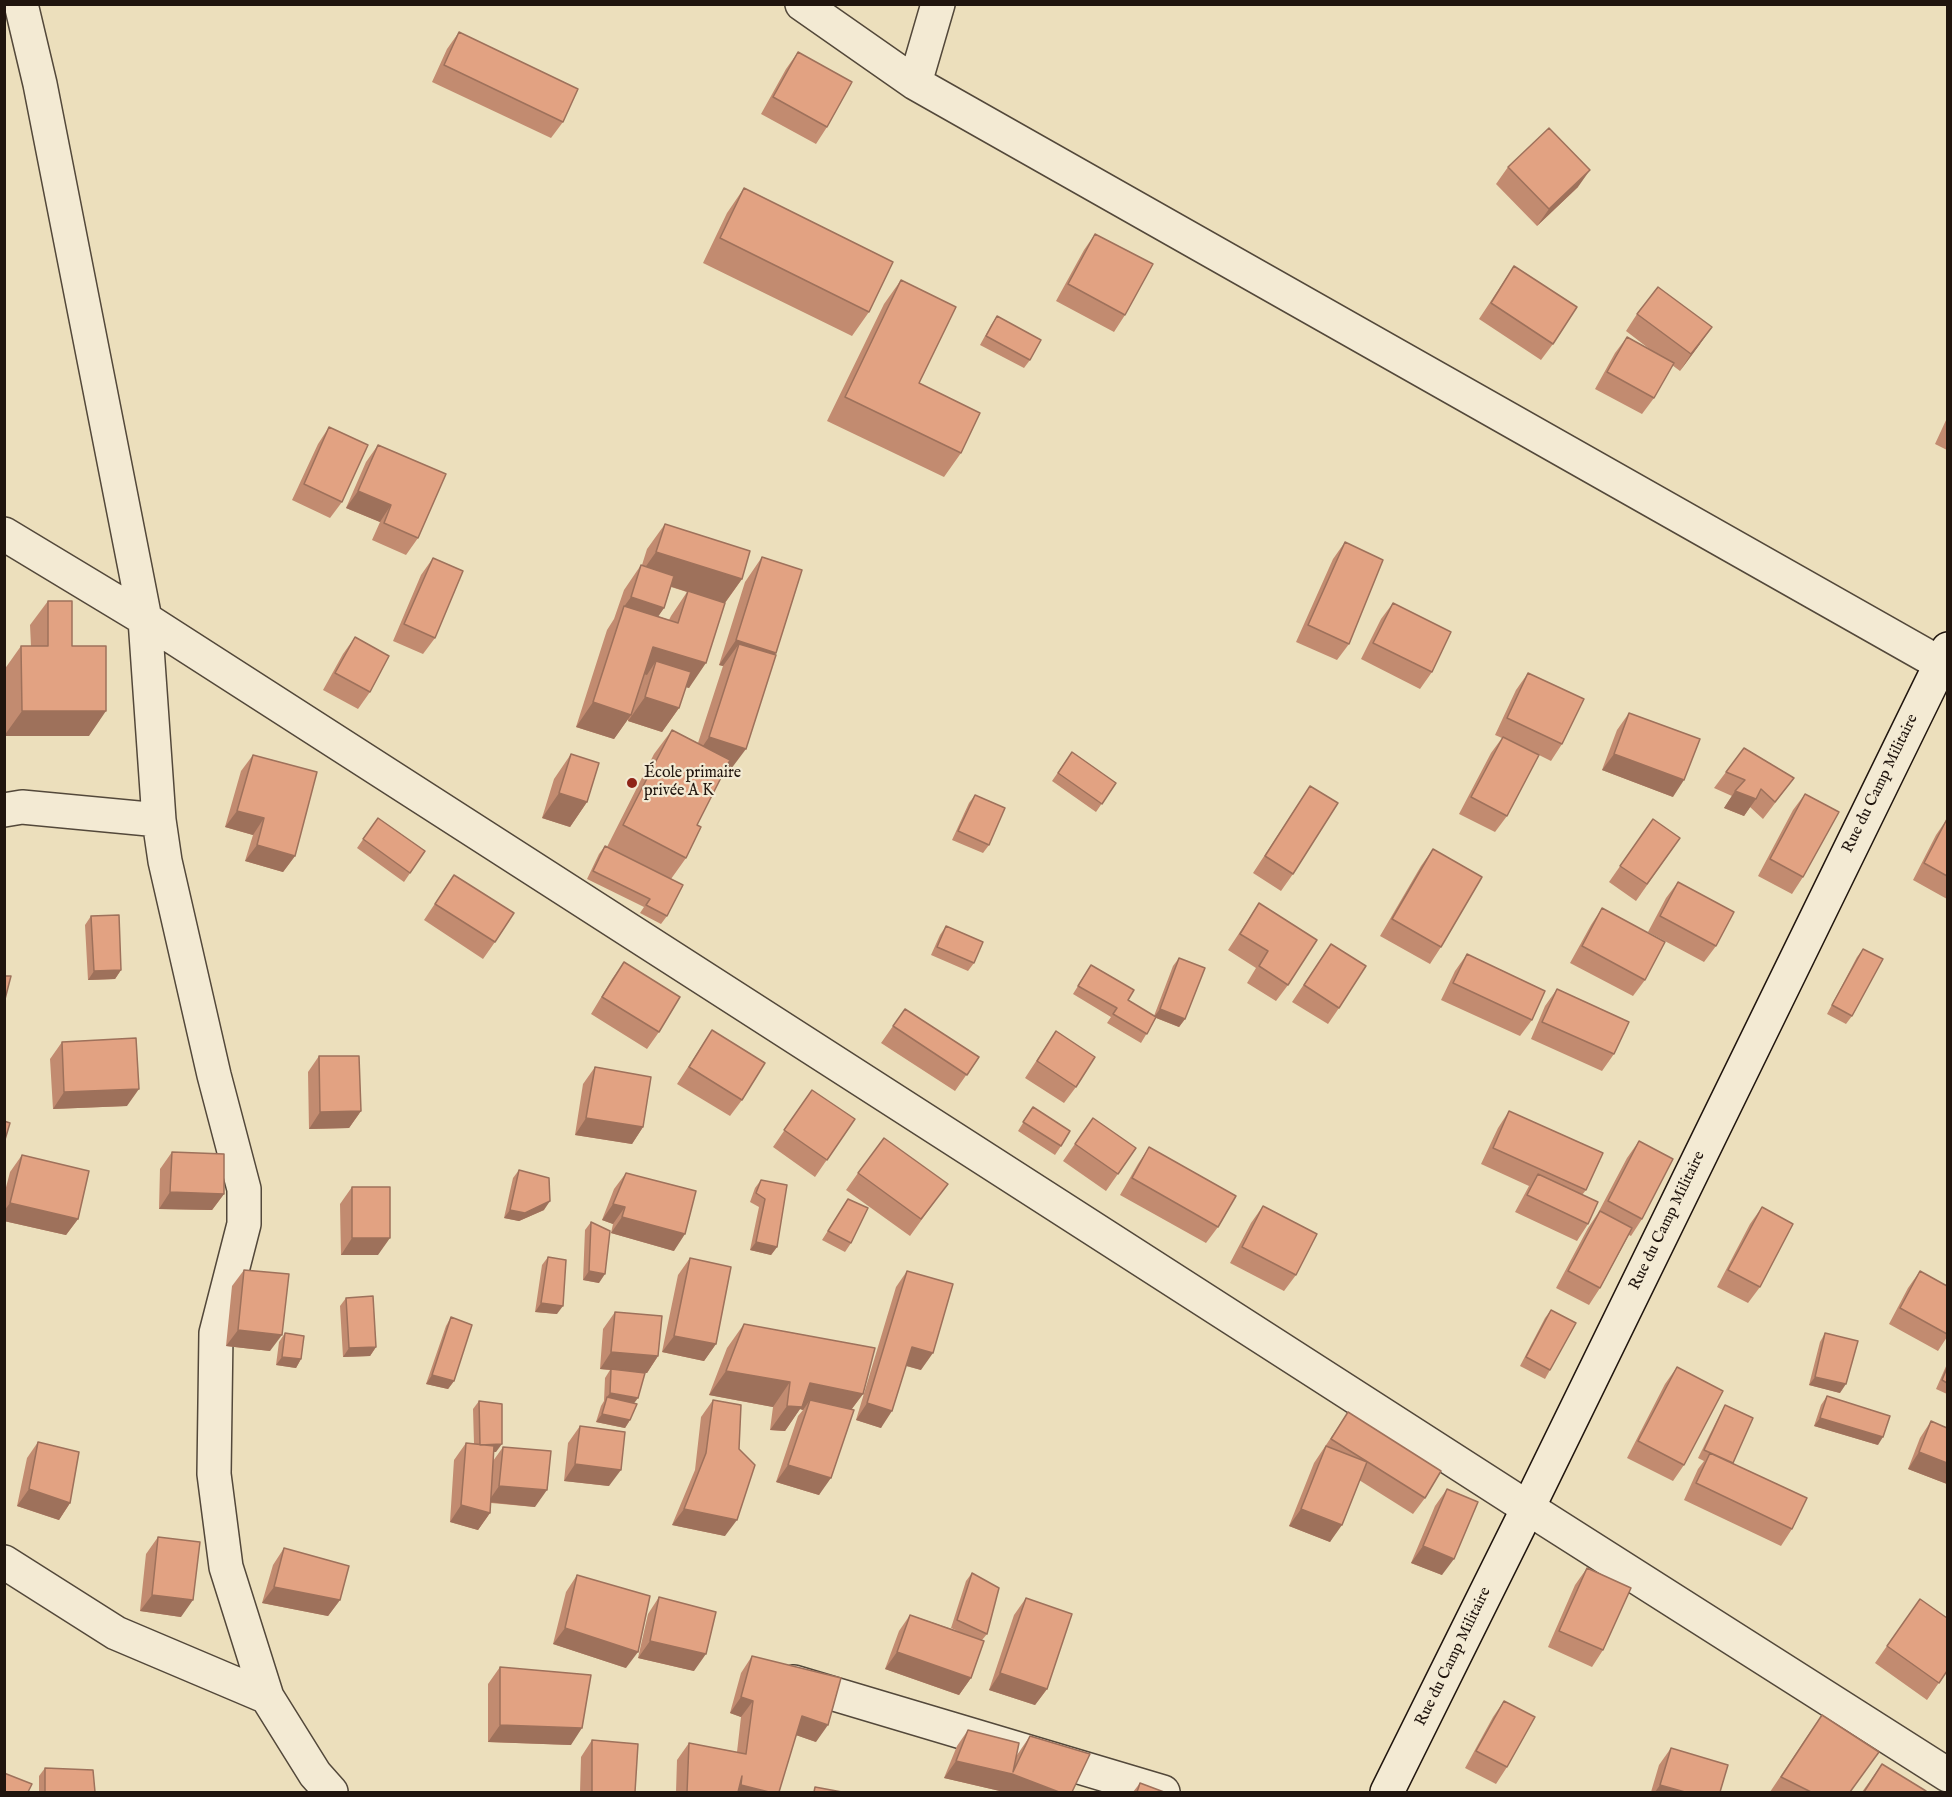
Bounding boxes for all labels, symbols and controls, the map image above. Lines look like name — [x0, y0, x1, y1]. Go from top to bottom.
street label: Rue du Camp Militaire — [1839, 711, 1923, 857]
place label: École primaire privée A K — [644, 764, 741, 802]
marker: École primaire privée A K — [625, 776, 639, 790]
street label: Rue du Camp Militaire — [1626, 1148, 1710, 1294]
street label: Rue du Camp Militaire — [1412, 1584, 1496, 1730]

